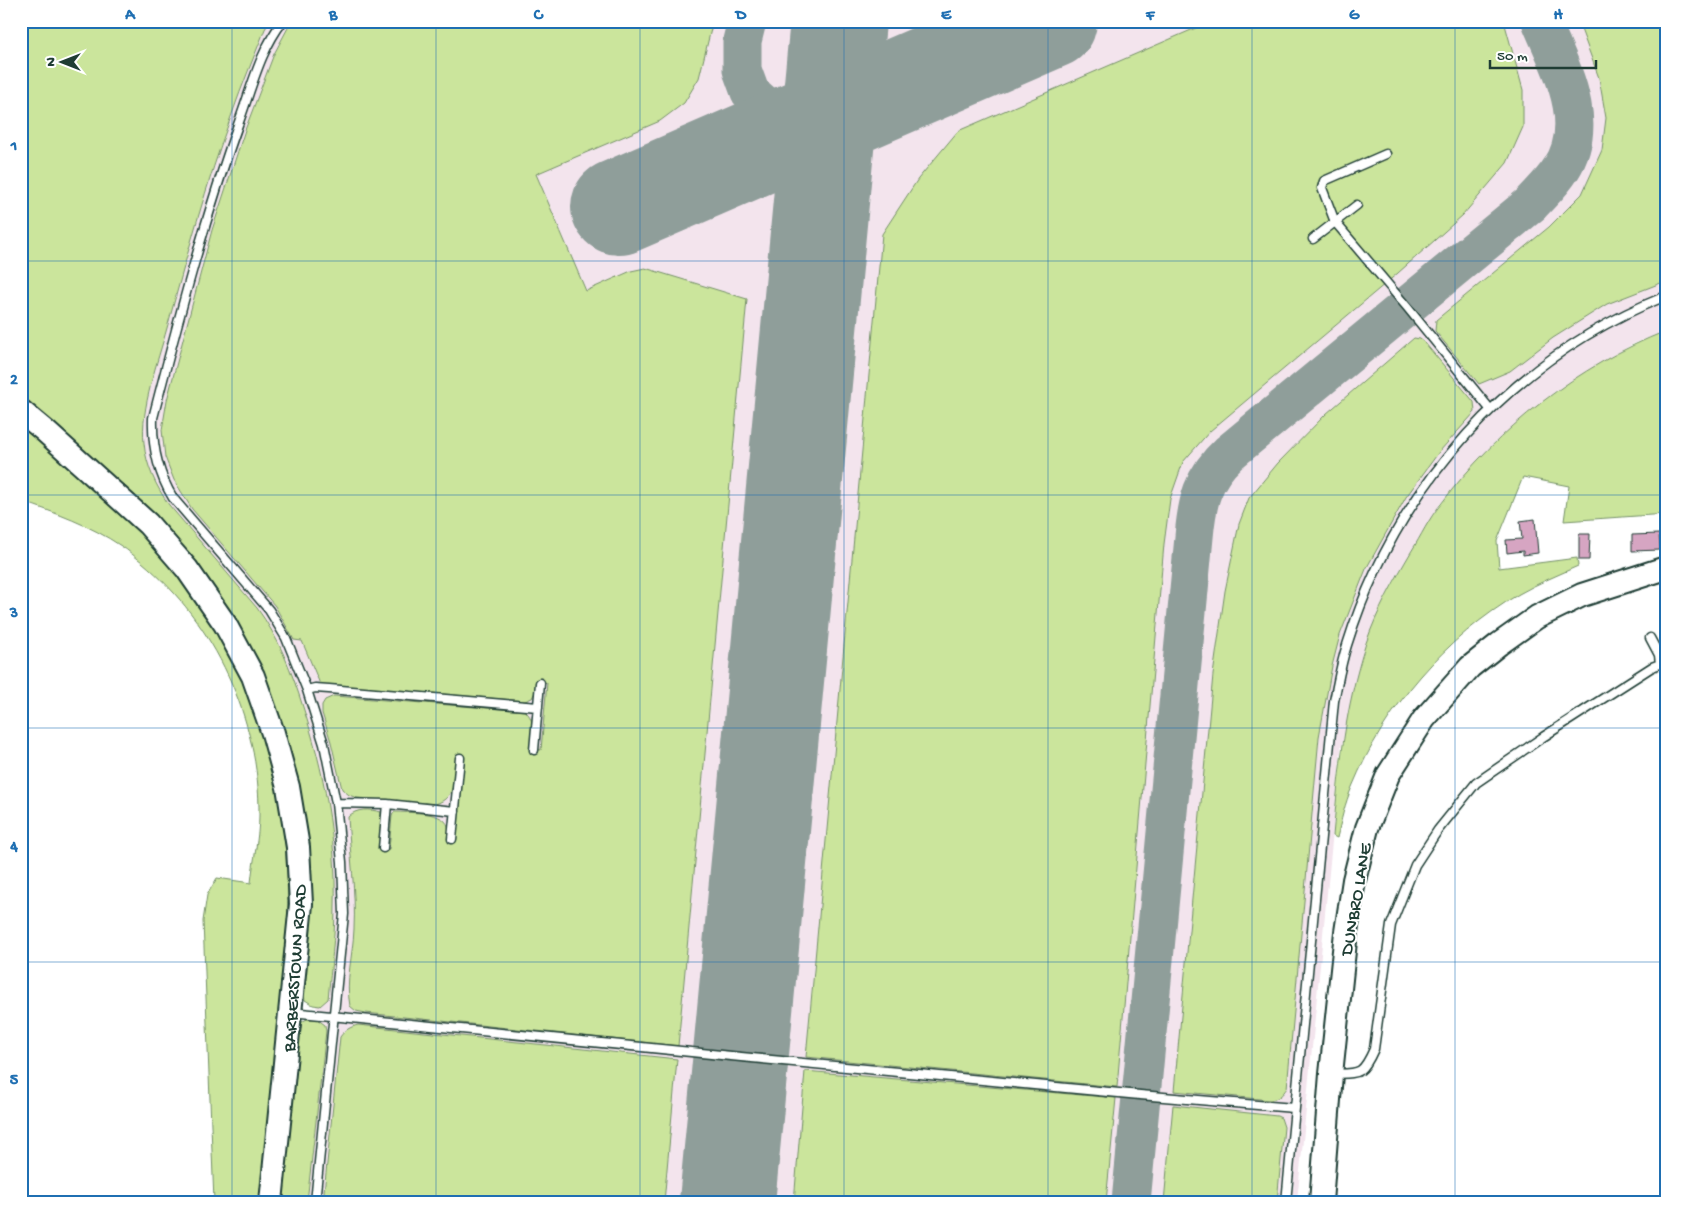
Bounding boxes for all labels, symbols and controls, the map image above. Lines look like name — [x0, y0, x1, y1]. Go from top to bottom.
text: A — [124, 7, 136, 26]
text: B — [328, 7, 338, 26]
text: C — [533, 7, 544, 26]
text: D — [734, 7, 747, 26]
text: E — [941, 7, 952, 26]
text: F — [1145, 7, 1156, 26]
text: G — [1349, 7, 1360, 26]
text: H — [1553, 7, 1563, 26]
north arrow — [38, 38, 88, 88]
scale bar — [1490, 38, 1596, 70]
text: 50 m — [1497, 48, 1528, 66]
text: N — [43, 57, 60, 67]
text: 1 — [10, 138, 17, 157]
text: 2 — [10, 372, 18, 391]
text: 3 — [9, 605, 18, 624]
text: 4 — [9, 839, 18, 858]
street label: DUNBRO LANE — [1336, 840, 1379, 960]
street label: BARBERSTOWN ROAD — [279, 883, 314, 1054]
text: 5 — [10, 1072, 19, 1091]

